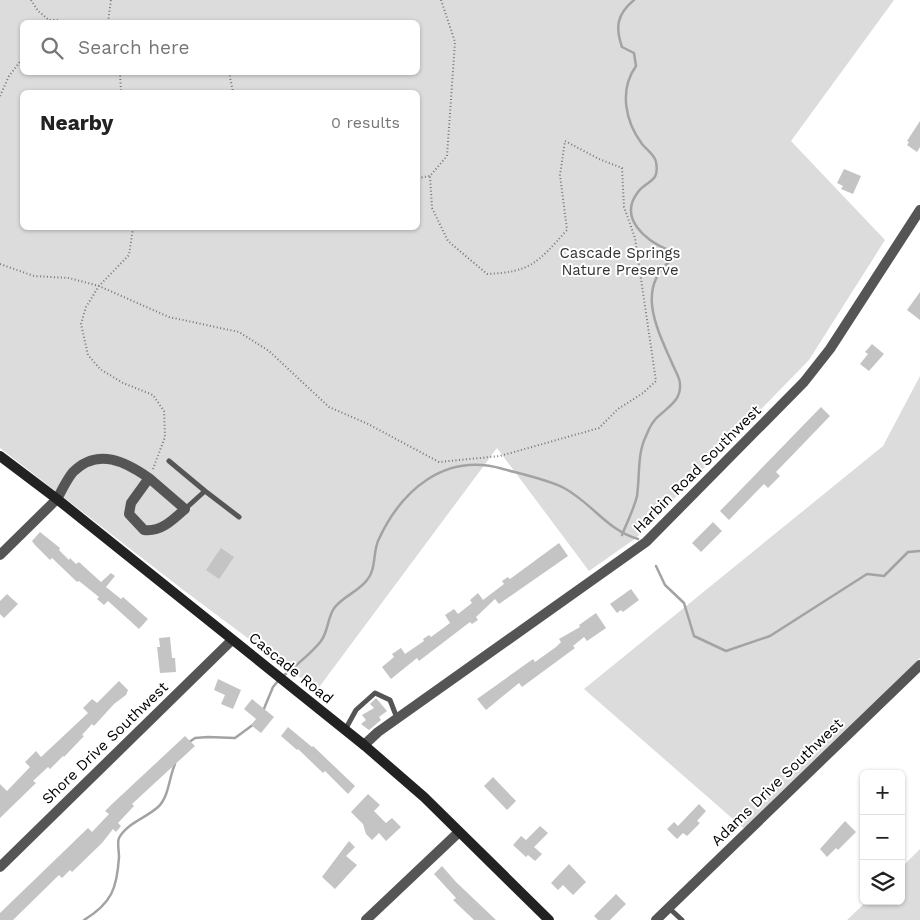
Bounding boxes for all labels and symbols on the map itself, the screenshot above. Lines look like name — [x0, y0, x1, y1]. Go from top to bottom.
park label: Cascade Springs Nature Preserve — [560, 244, 681, 279]
street label: Harbin Road Southwest — [629, 401, 765, 537]
street label: Cascade Road — [245, 628, 337, 708]
street label: Shore Drive Southwest — [38, 678, 172, 808]
street label: Adams Drive Southwest — [707, 714, 847, 850]

